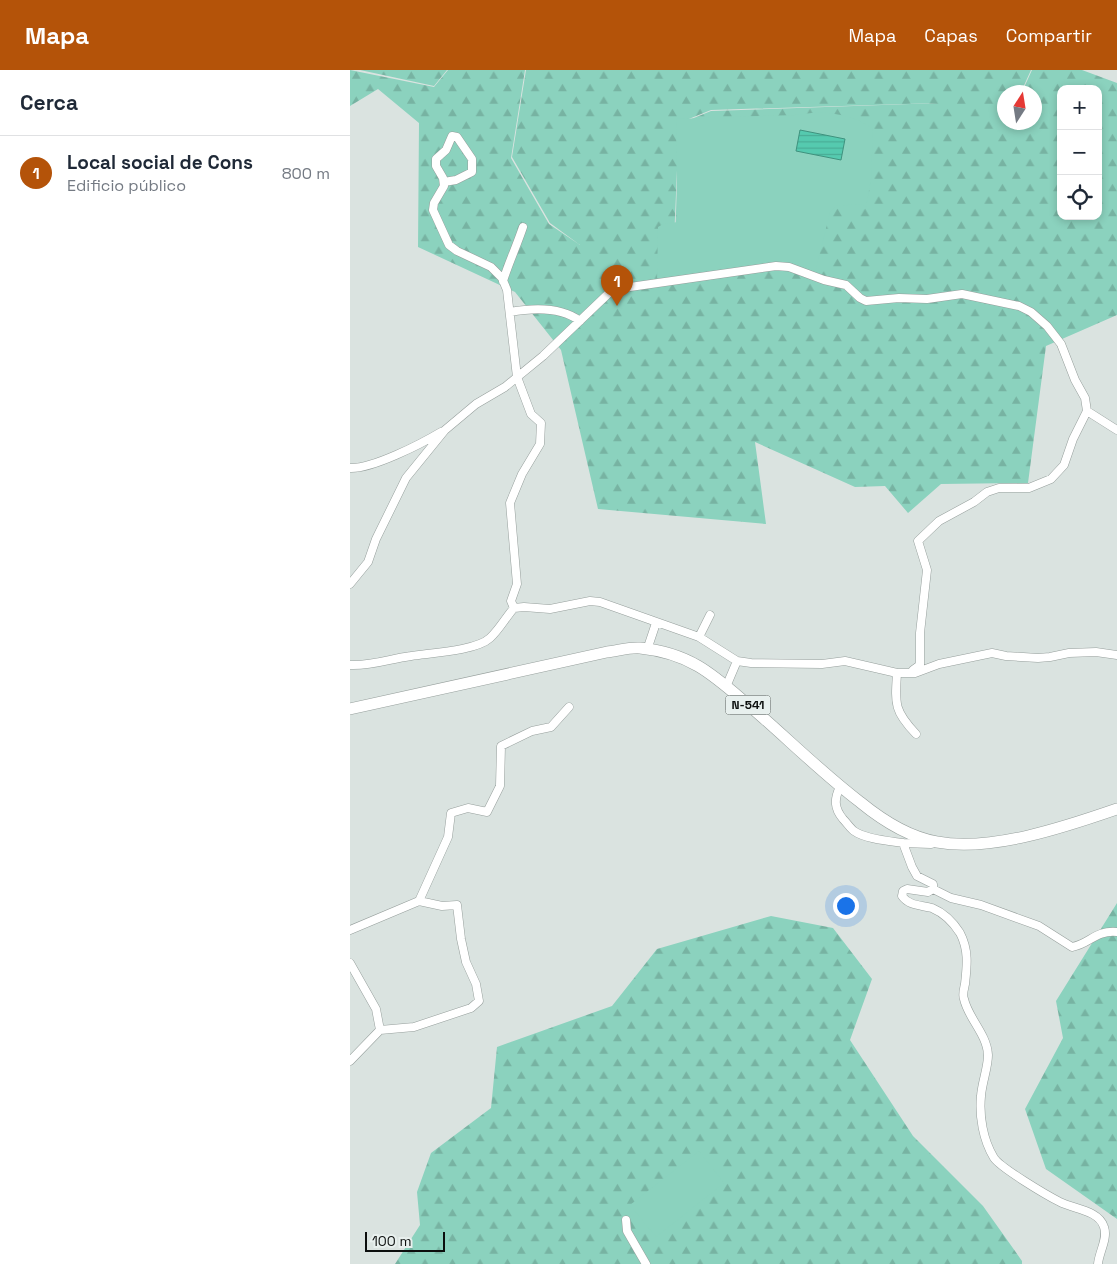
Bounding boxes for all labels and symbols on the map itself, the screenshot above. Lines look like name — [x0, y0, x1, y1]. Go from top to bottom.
north arrow — [997, 85, 1042, 130]
pin: 1 — [601, 265, 633, 306]
road number: N-541 — [726, 696, 770, 714]
your location — [833, 893, 859, 919]
scale bar — [365, 1229, 445, 1252]

